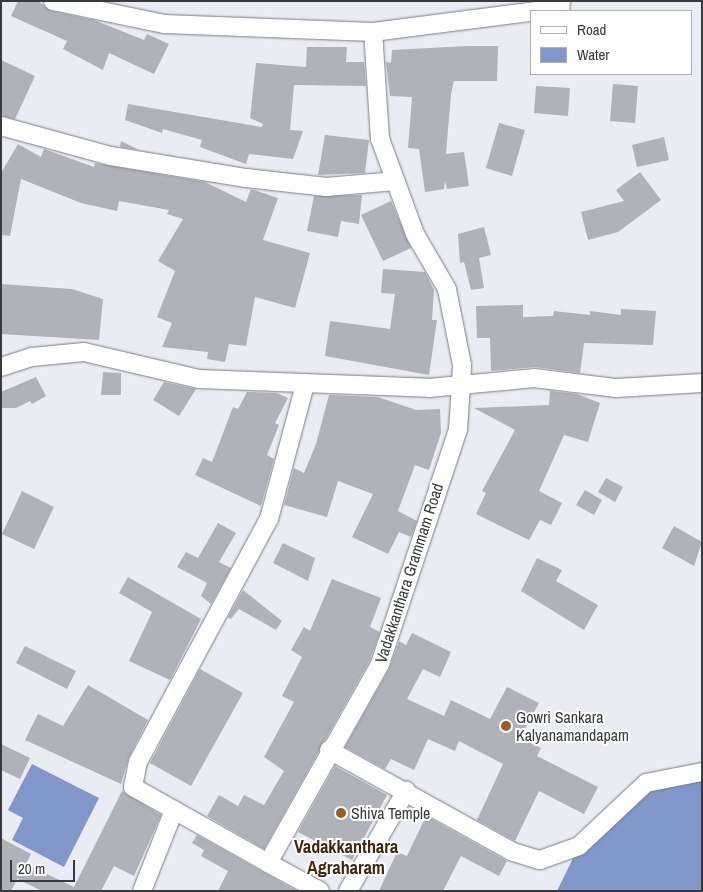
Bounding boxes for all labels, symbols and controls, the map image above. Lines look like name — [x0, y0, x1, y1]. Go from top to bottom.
legend — [530, 10, 693, 75]
text: Road — [577, 19, 606, 40]
text: Water — [577, 44, 609, 65]
street label: Vadakkanthara Grammam Road — [371, 481, 447, 665]
place label: Gowri Sankara Kalyanamandapam — [516, 707, 629, 745]
marker: Gowri Sankara Kalyanamandapam — [500, 720, 512, 732]
place label: Shiva Temple — [351, 803, 430, 823]
marker: Shiva Temple — [335, 807, 347, 819]
district label: Vadakkanthara Agraharam — [294, 837, 398, 880]
scale bar — [12, 850, 78, 882]
text: 20 m — [18, 858, 45, 879]

